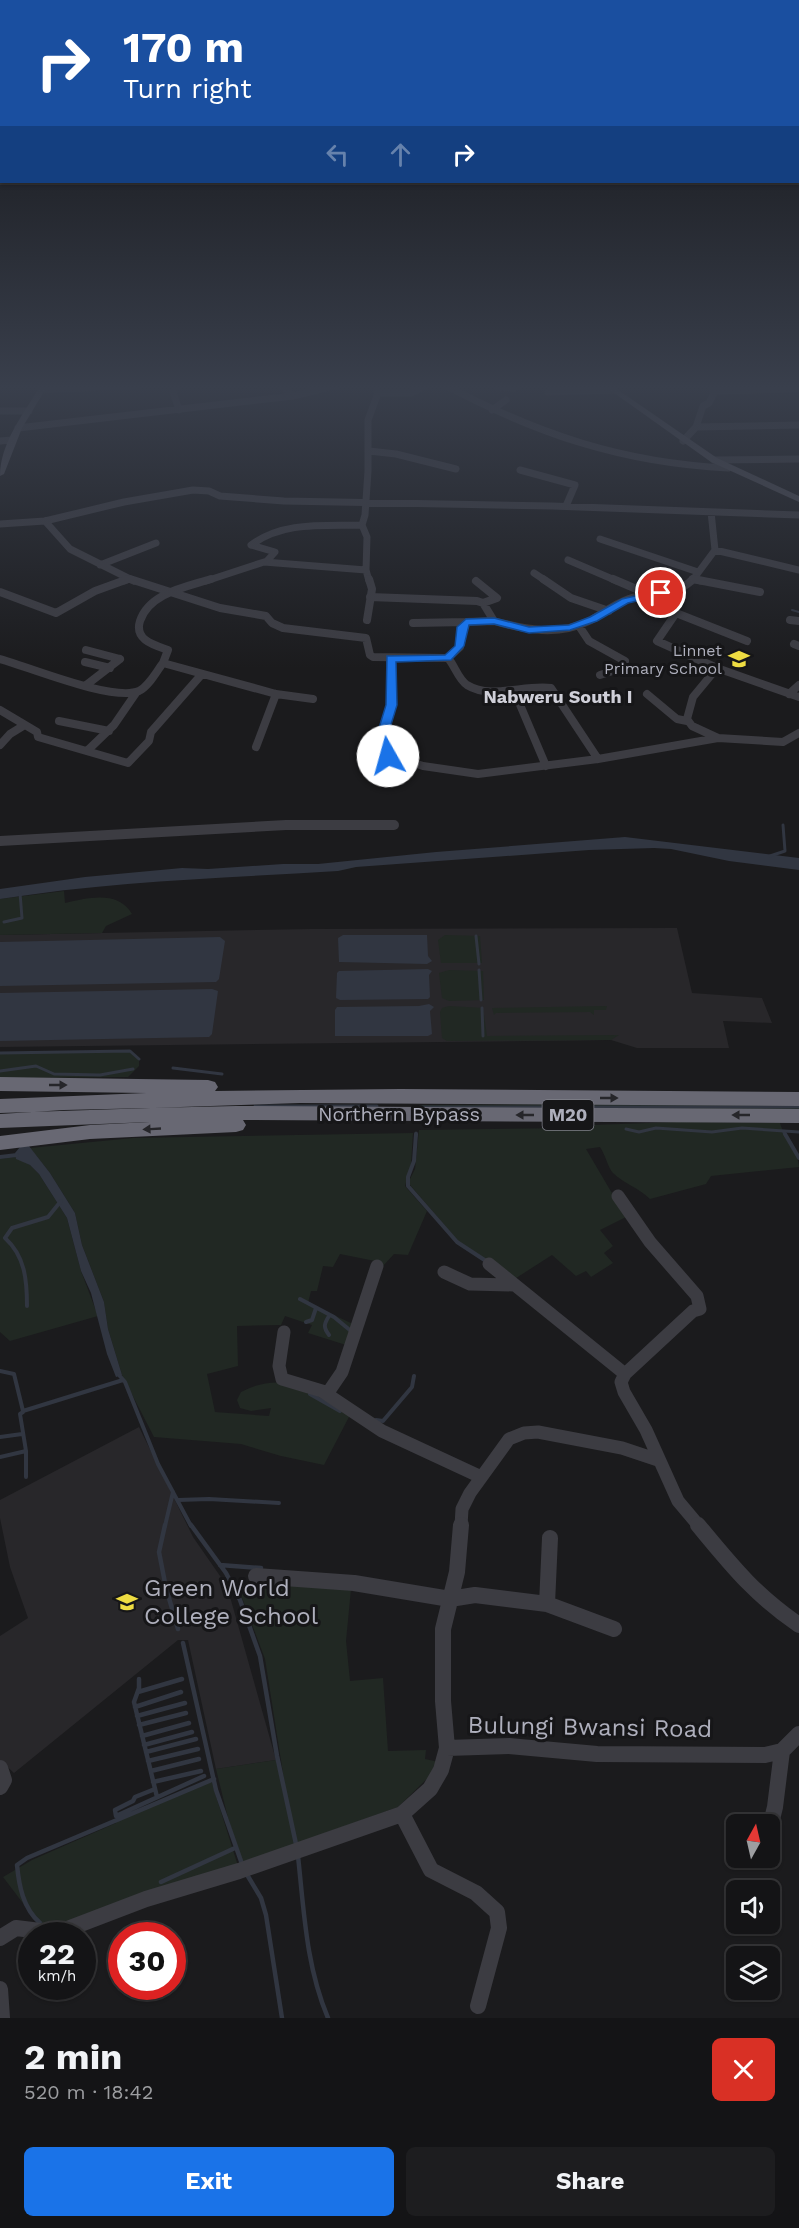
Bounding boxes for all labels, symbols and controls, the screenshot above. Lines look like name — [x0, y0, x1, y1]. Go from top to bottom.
text: 170 m — [123, 23, 244, 72]
icon: right — [24, 24, 102, 102]
text: Turn right — [123, 73, 252, 105]
icon: left — [321, 138, 354, 171]
icon: ahead — [384, 138, 417, 171]
icon: right — [447, 138, 480, 171]
pin — [635, 567, 686, 618]
icon: arrive — [644, 576, 677, 609]
place label: Linnet Primary School — [604, 641, 722, 678]
school or university icon: Linnet Primary School — [727, 647, 751, 671]
district label: Nabweru South I — [484, 686, 632, 707]
position arrow — [356, 724, 420, 788]
one-way arrow — [49, 1080, 68, 1090]
one-way arrow — [600, 1093, 619, 1103]
road number: M20 — [542, 1100, 594, 1130]
street label: Northern Bypass — [318, 1102, 480, 1126]
one-way arrow — [515, 1110, 534, 1120]
one-way arrow — [731, 1110, 750, 1120]
one-way arrow — [143, 1124, 162, 1133]
place label: Green World College School — [144, 1574, 319, 1630]
school or university icon: Green World College School — [115, 1590, 139, 1614]
street label: Bulungi Bwansi Road — [468, 1711, 712, 1743]
north arrow — [726, 1814, 780, 1868]
map controls — [726, 1814, 780, 2000]
button: sound — [726, 1880, 780, 1934]
speed limit sign: 30 — [108, 1922, 186, 2000]
text: 22 — [39, 1936, 75, 1971]
button: layers — [726, 1946, 780, 2000]
text: km/h — [38, 1967, 76, 1985]
text: 2 min — [24, 2036, 122, 2078]
button: close — [712, 2038, 775, 2101]
text: 520 m · 18:42 — [24, 2080, 153, 2104]
button: Exit — [24, 2147, 394, 2216]
button: Share — [406, 2147, 775, 2216]

